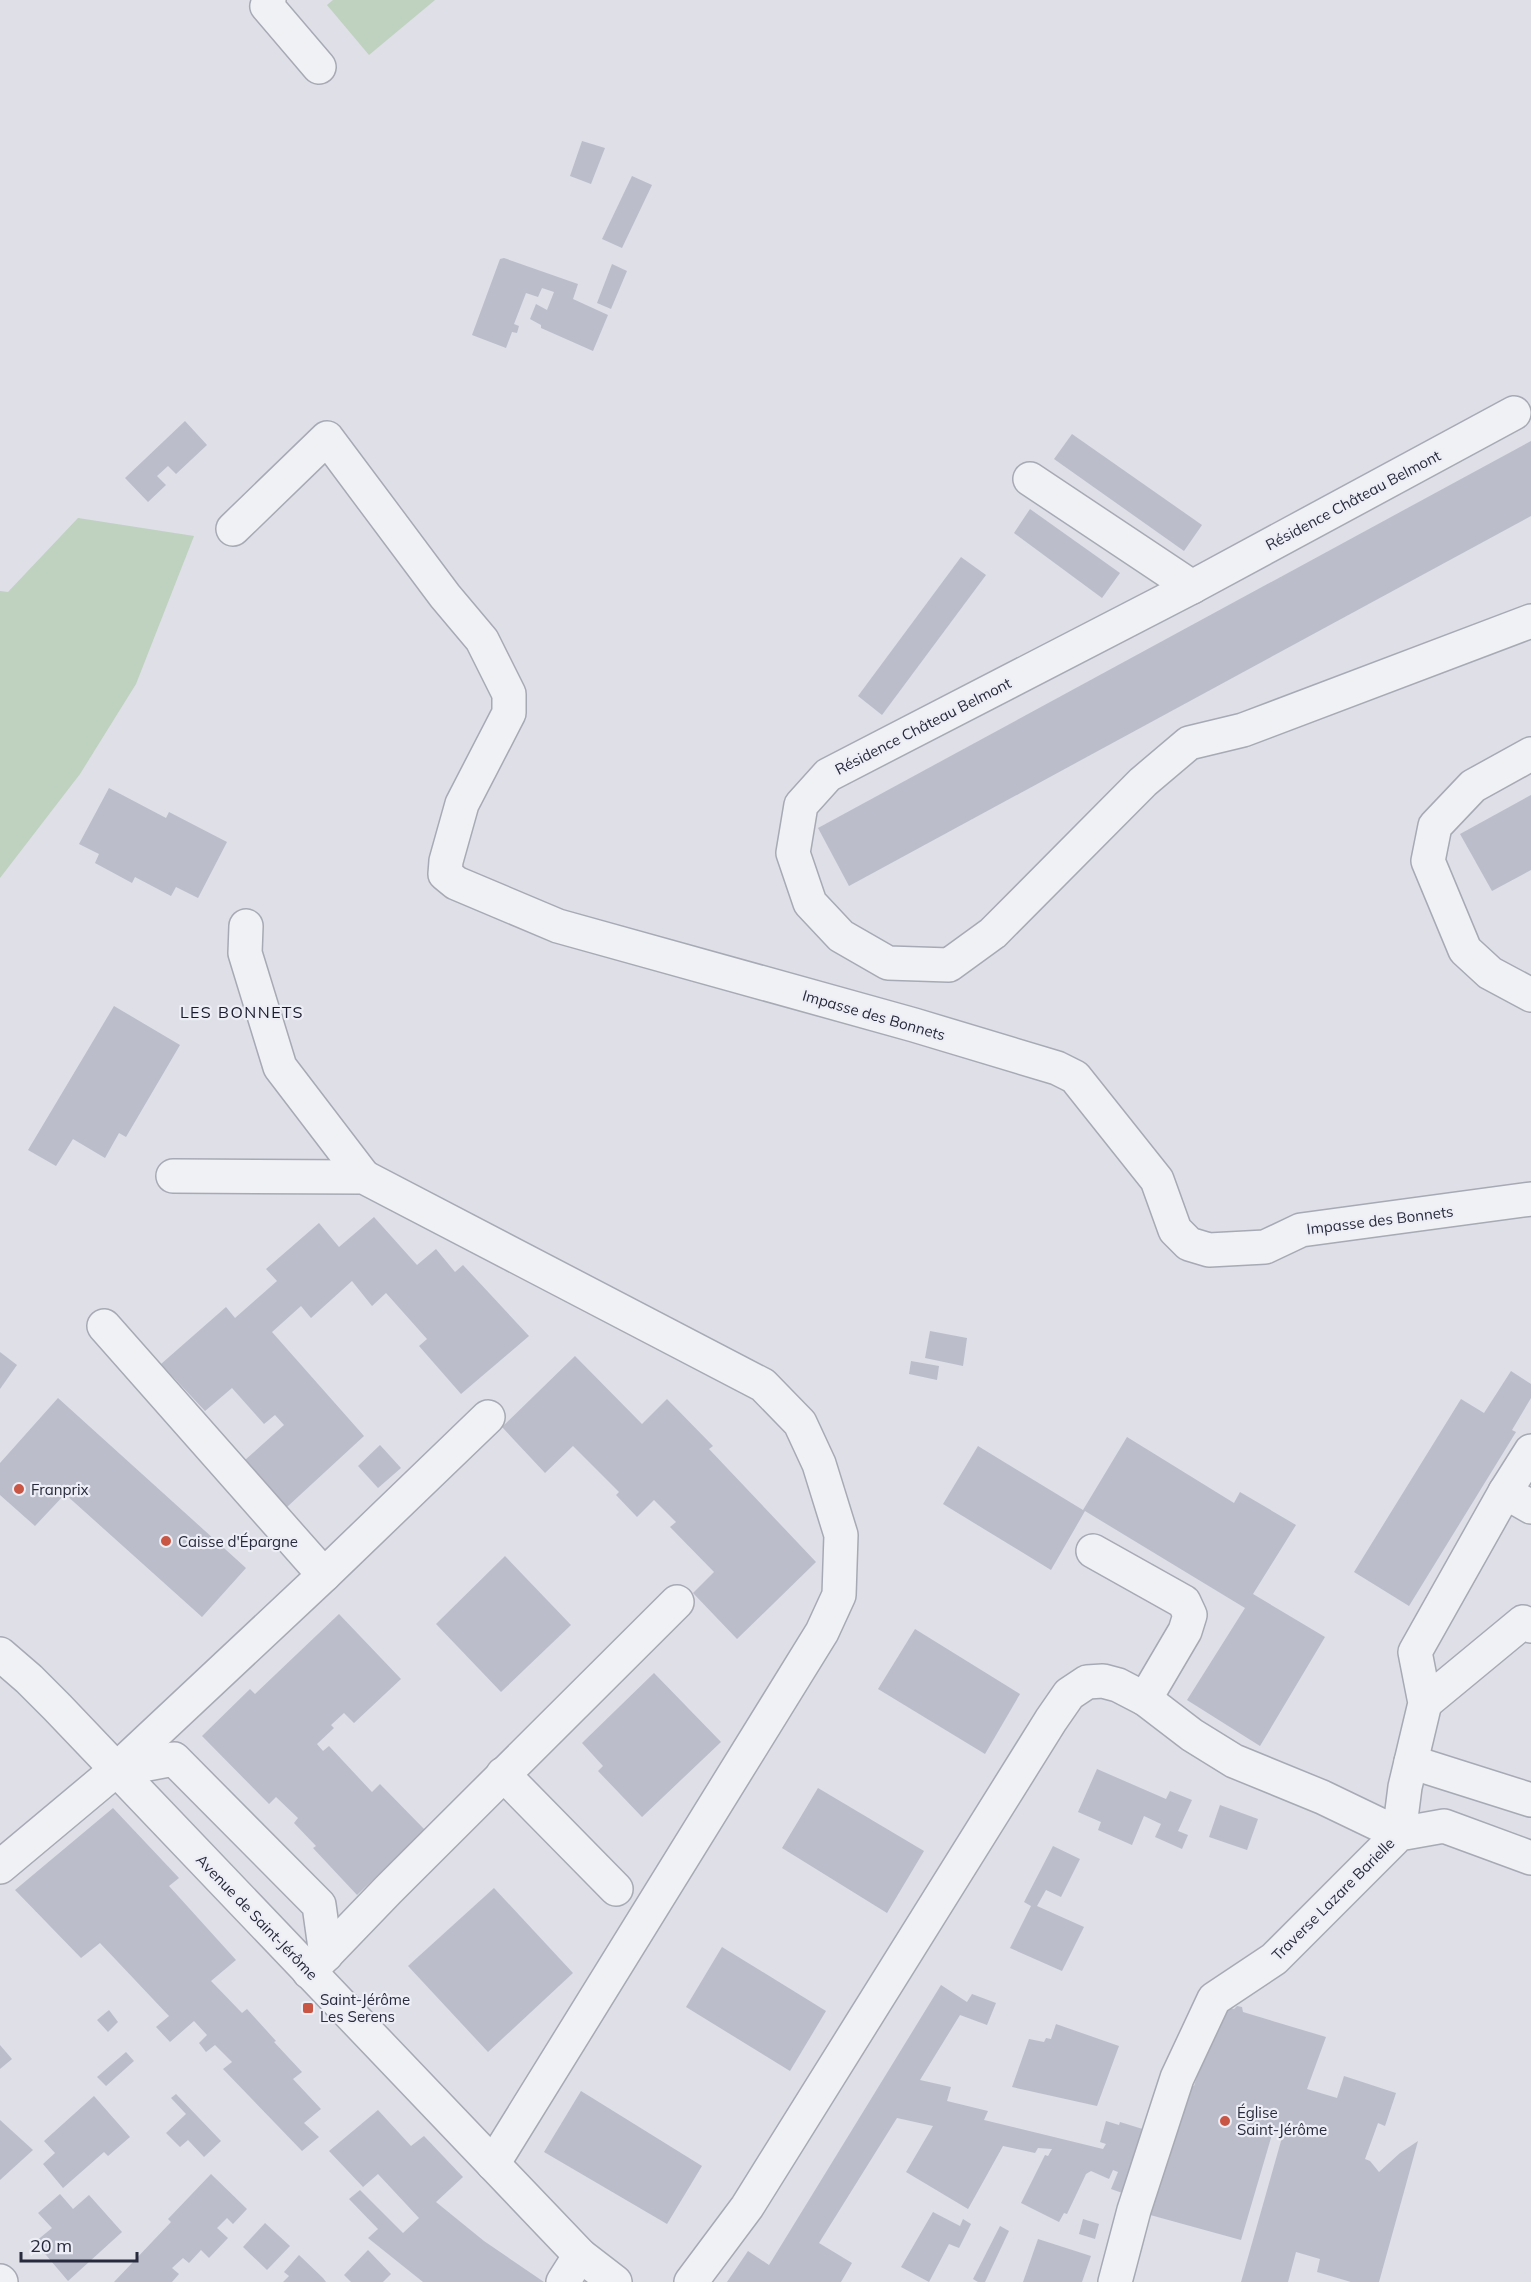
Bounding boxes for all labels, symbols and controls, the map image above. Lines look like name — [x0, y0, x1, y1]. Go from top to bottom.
street label: Résidence Château Belmont — [1262, 446, 1444, 554]
street label: Résidence Château Belmont — [832, 673, 1014, 779]
street label: Impasse des Bonnets — [800, 986, 948, 1044]
district label: LES BONNETS — [180, 1002, 304, 1022]
street label: Impasse des Bonnets — [1306, 1202, 1454, 1238]
place label: Franprix — [31, 1480, 88, 1499]
marker: Franprix — [12, 1482, 26, 1496]
place label: Caisse d'Épargne — [178, 1532, 298, 1551]
marker: Caisse d'Épargne — [159, 1534, 173, 1548]
street label: Traverse Lazare Barielle — [1268, 1834, 1398, 1964]
street label: Avenue de Saint-Jérôme — [192, 1850, 322, 1984]
place label: Saint-Jérôme Les Serens — [320, 1990, 410, 2026]
marker: Saint-Jérôme Les Serens — [301, 2001, 315, 2015]
place label: Église Saint-Jérôme — [1237, 2103, 1327, 2139]
marker: Église Saint-Jérôme — [1218, 2114, 1232, 2128]
scale bar — [21, 2225, 136, 2263]
text: 20 m — [30, 2234, 72, 2257]

